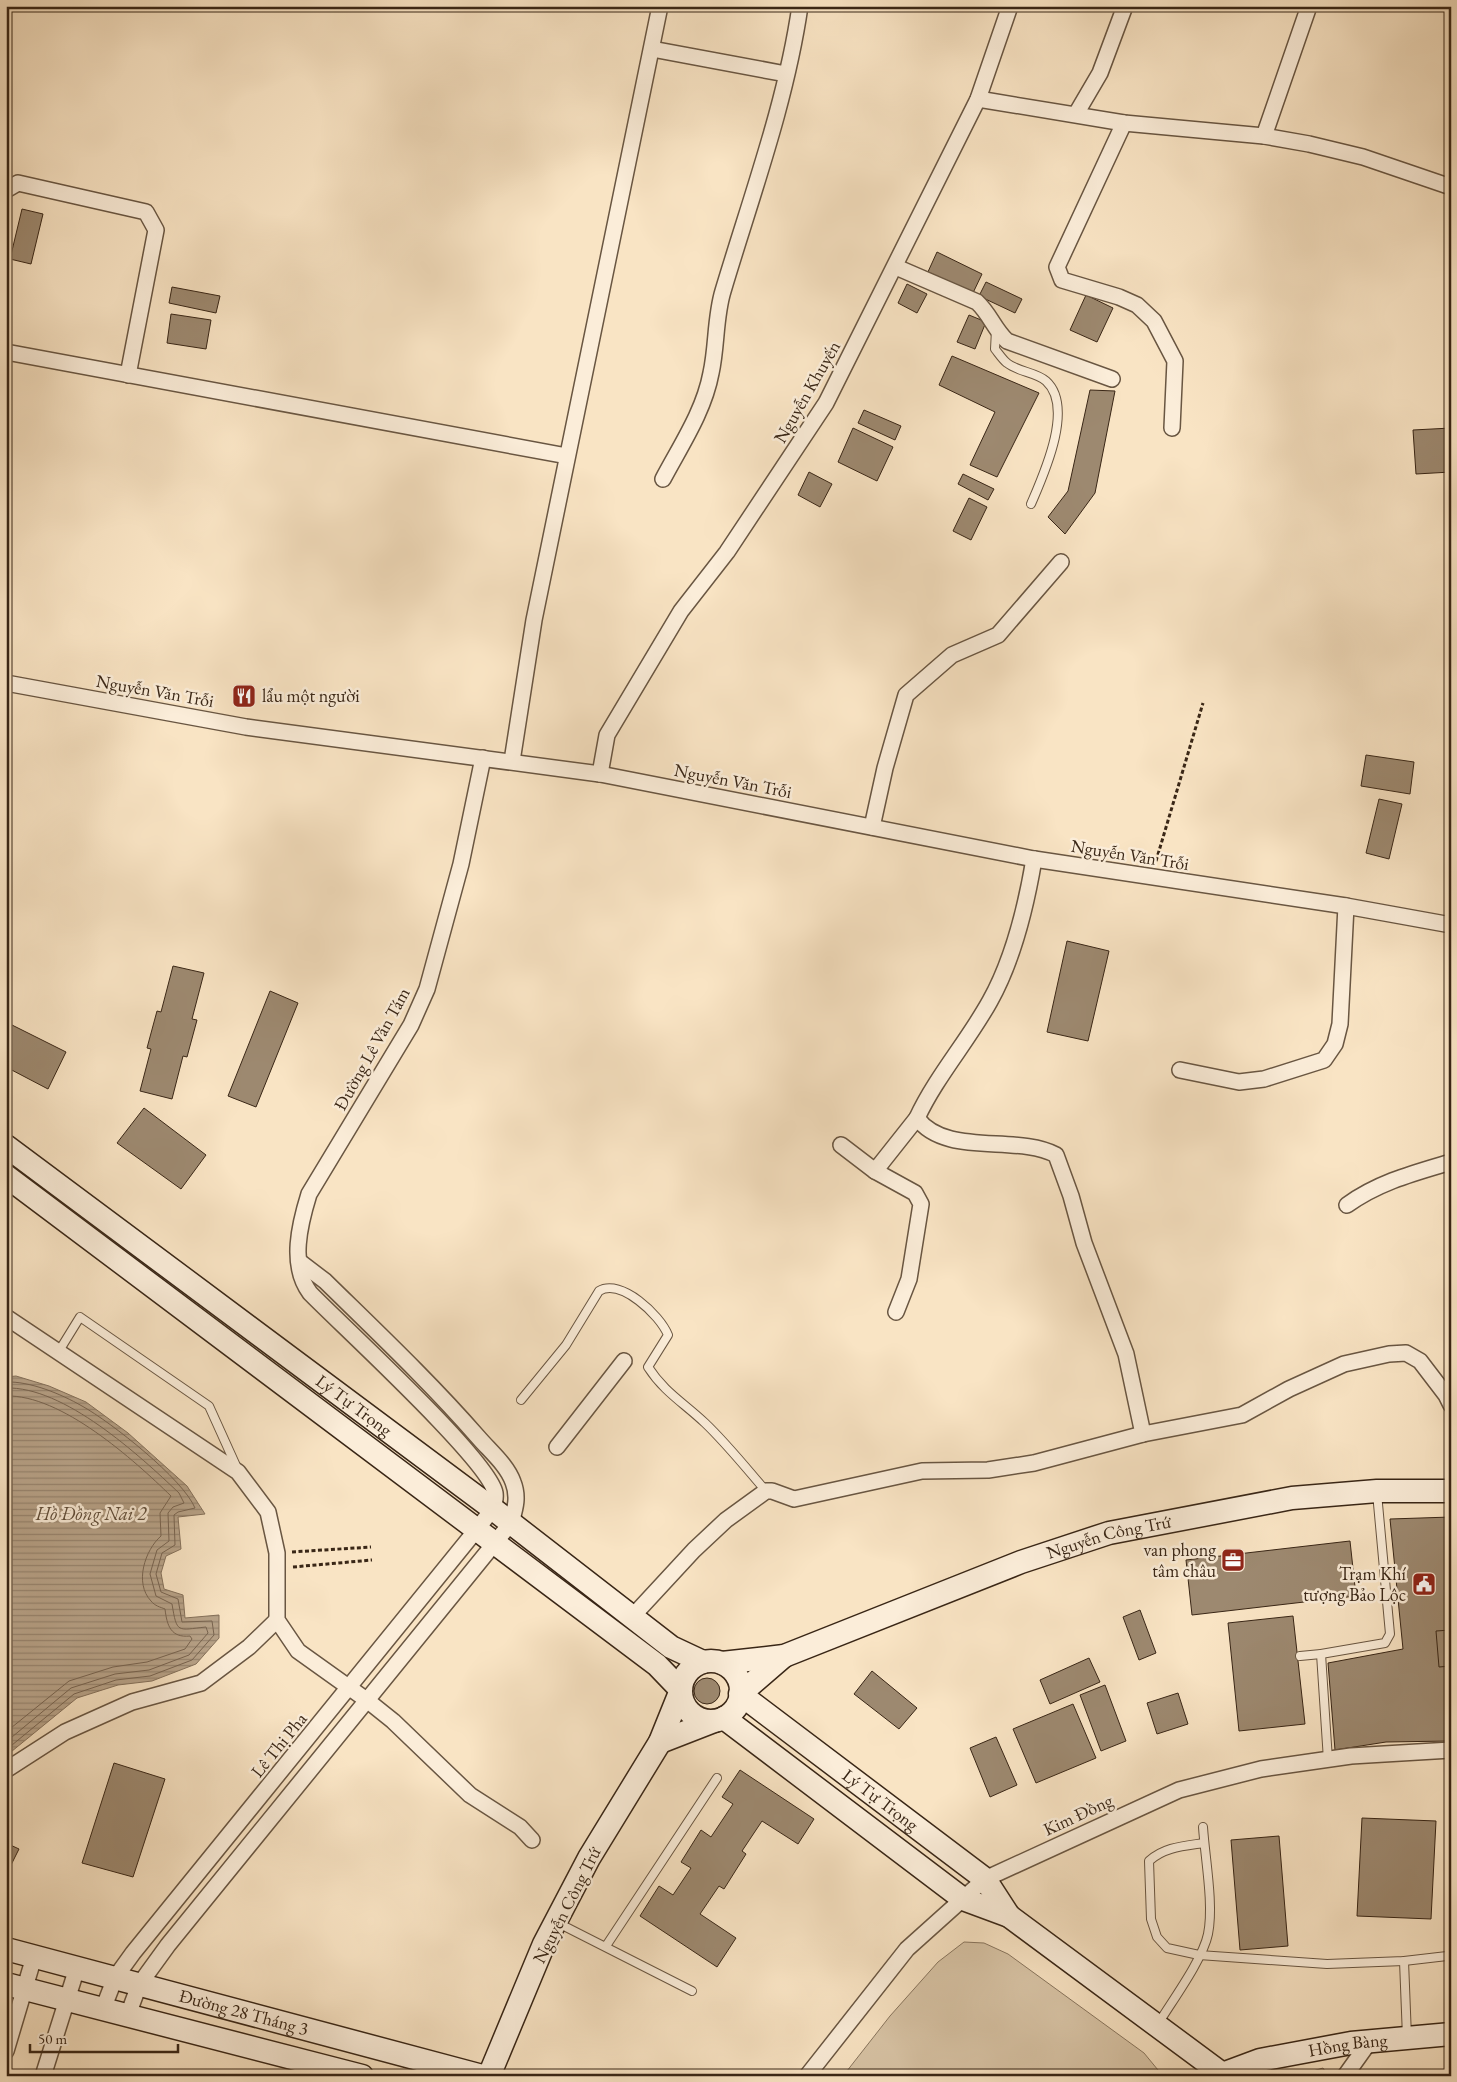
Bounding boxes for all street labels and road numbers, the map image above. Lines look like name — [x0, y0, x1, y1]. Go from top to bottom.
street label: Nguyễn Khuyến — [768, 336, 845, 447]
street label: Nguyễn Văn Trỗi — [94, 669, 216, 712]
street label: Nguyễn Văn Trỗi — [672, 758, 794, 803]
street label: Nguyễn Văn Trỗi — [1069, 834, 1191, 875]
street label: Đường Lê Văn Tám — [328, 983, 415, 1114]
street label: Lý Tự Trọng — [312, 1369, 397, 1441]
street label: Nguyễn Công Trứ — [1043, 1509, 1174, 1564]
street label: Lê Thị Pha — [245, 1707, 312, 1782]
street label: Lý Tự Trọng — [838, 1763, 923, 1836]
street label: Kim Đồng — [1039, 1788, 1116, 1841]
street label: Nguyễn Công Trứ — [527, 1842, 606, 1967]
street label: Đường 28 Tháng 3 — [177, 1984, 311, 2040]
street label: Hồng Bàng — [1306, 2028, 1388, 2062]

